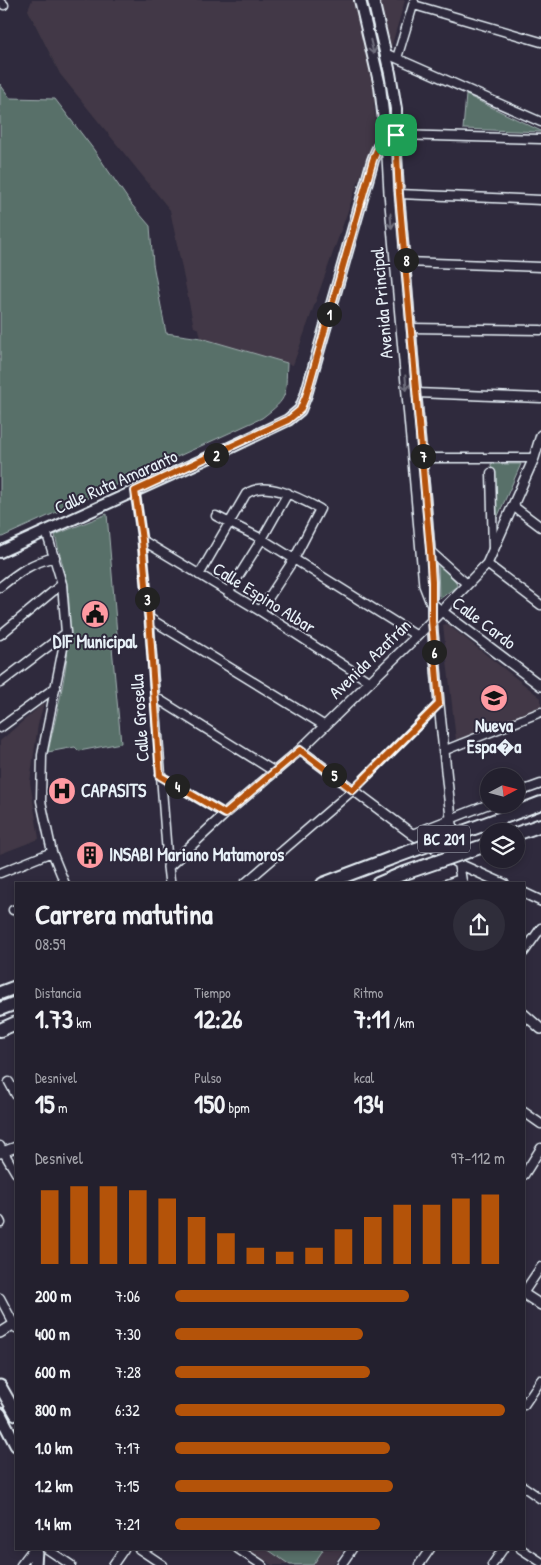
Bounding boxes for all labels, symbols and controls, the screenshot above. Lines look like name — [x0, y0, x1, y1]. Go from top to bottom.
one-way arrow — [368, 39, 377, 55]
pin — [375, 114, 417, 156]
icon: arrive — [382, 121, 410, 149]
one-way arrow — [387, 213, 396, 229]
street label: Avenida Principal — [364, 246, 399, 360]
pin: 8 — [394, 248, 418, 272]
text: 8 — [403, 251, 410, 270]
pin: 1 — [316, 302, 342, 326]
text: 1 — [327, 305, 332, 324]
one-way arrow — [401, 375, 411, 391]
pin: 2 — [204, 442, 228, 468]
street label: Calle Ruta Amaranto — [50, 443, 181, 520]
pin: 7 — [410, 444, 436, 468]
text: 2 — [213, 446, 220, 465]
text: 7 — [420, 447, 427, 466]
street label: Calle Espino Albar — [208, 556, 321, 639]
pin: 3 — [134, 586, 160, 612]
text: 3 — [144, 590, 151, 609]
street label: Calle Cardo — [447, 590, 521, 655]
public building icon: DIF Municipal — [80, 599, 110, 629]
street label: Avenida Azafrán — [323, 613, 416, 704]
place label: DIF Municipal — [53, 629, 138, 655]
pin: 6 — [422, 640, 446, 664]
text: 6 — [432, 643, 437, 662]
street label: Calle Grosella — [124, 673, 155, 763]
school or university icon: Nueva Espa�a — [479, 683, 509, 713]
place label: Nueva Espa�a — [467, 713, 522, 760]
pin: 5 — [322, 762, 346, 788]
text: 5 — [332, 766, 337, 785]
north arrow — [480, 768, 525, 812]
map controls — [480, 768, 525, 868]
pin: 4 — [164, 774, 190, 798]
hospital icon: CAPASITS — [47, 776, 77, 806]
text: 4 — [175, 777, 180, 796]
place label: CAPASITS — [81, 778, 147, 803]
button: layers — [480, 823, 525, 868]
road number: BC 201 — [418, 826, 470, 852]
building icon: INSABI Mariano Matamoros — [75, 840, 105, 870]
place label: INSABI Mariano Matamoros — [109, 842, 284, 867]
text: Carrera matutina — [35, 895, 213, 933]
button: share — [453, 899, 505, 951]
text: 08:59 — [35, 933, 65, 955]
text: Distancia — [35, 983, 81, 1002]
text: Tiempo — [194, 983, 231, 1002]
text: Ritmo — [354, 983, 383, 1002]
text: 1.73 — [35, 1002, 73, 1036]
text: 12:26 — [194, 1002, 243, 1036]
text: 7:11 — [354, 1002, 390, 1036]
text: km — [73, 1013, 92, 1032]
text: /km — [390, 1013, 414, 1032]
text: Desnivel — [35, 1068, 77, 1087]
text: Pulso — [194, 1068, 221, 1087]
text: kcal — [354, 1068, 374, 1087]
text: 15 — [35, 1087, 55, 1121]
text: 150 — [194, 1087, 225, 1121]
text: 134 — [354, 1087, 383, 1121]
text: m — [55, 1098, 67, 1117]
text: bpm — [225, 1098, 250, 1117]
text: Desnivel — [35, 1147, 83, 1169]
text: 97–112 m — [451, 1147, 505, 1169]
text: 200 m — [35, 1285, 71, 1307]
text: 7:06 — [115, 1285, 140, 1307]
text: 400 m — [35, 1323, 70, 1345]
text: 7:30 — [115, 1323, 141, 1345]
text: 600 m — [35, 1361, 70, 1383]
text: 7:28 — [115, 1361, 141, 1383]
text: 800 m — [35, 1399, 71, 1421]
text: 6:32 — [115, 1399, 140, 1421]
text: 1.0 km — [35, 1437, 73, 1459]
text: 7:17 — [115, 1437, 140, 1459]
text: 1.2 km — [35, 1475, 73, 1497]
text: 7:15 — [115, 1475, 139, 1497]
text: 1.4 km — [35, 1513, 71, 1535]
text: 7:21 — [115, 1513, 140, 1535]

